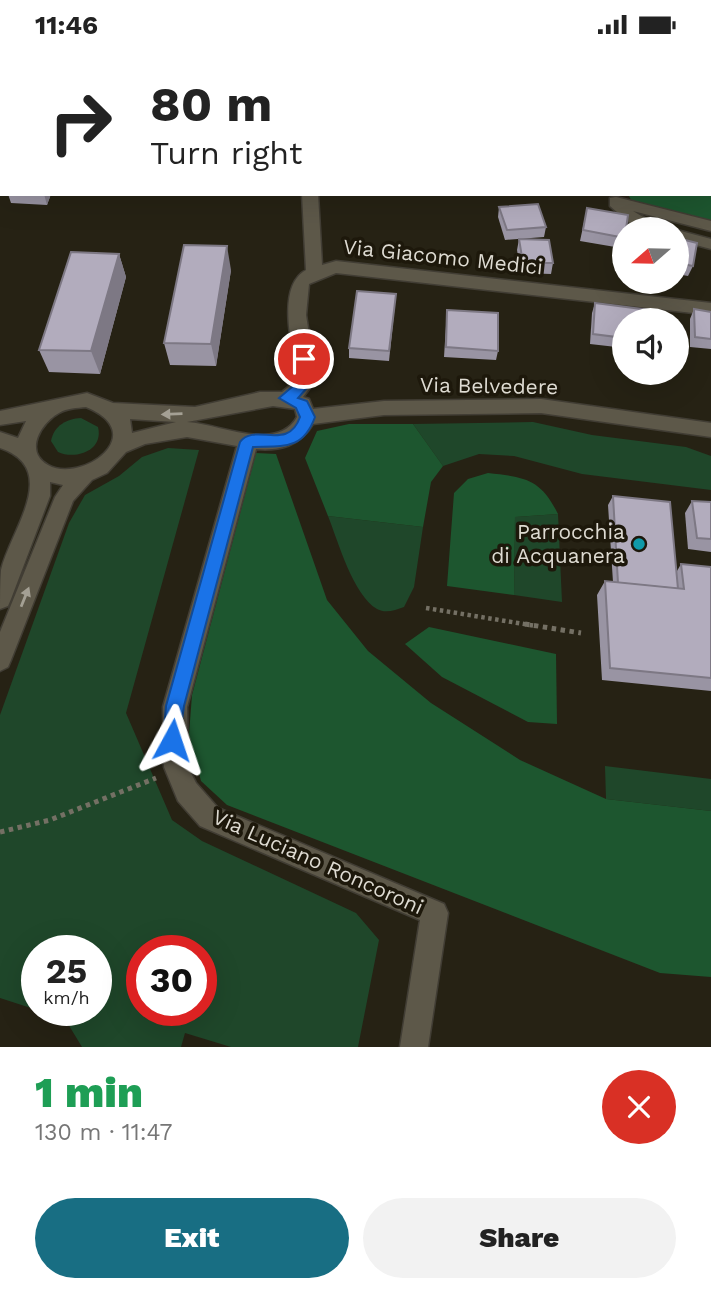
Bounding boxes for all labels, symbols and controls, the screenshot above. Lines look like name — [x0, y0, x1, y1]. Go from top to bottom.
text: 11:46 — [35, 10, 98, 40]
text: 80 m — [150, 75, 272, 133]
icon: right — [35, 77, 126, 168]
text: Turn right — [150, 134, 302, 172]
north arrow — [612, 217, 690, 294]
map controls — [612, 217, 689, 385]
street label: Via Giacomo Medici — [342, 234, 544, 279]
button: sound — [612, 308, 689, 385]
pin — [274, 329, 334, 389]
icon: arrive — [285, 340, 323, 378]
street label: Via Belvedere — [420, 372, 558, 399]
one-way arrow — [161, 409, 183, 420]
place label: Parrocchia di Acquanera — [491, 519, 625, 568]
marker: Parrocchia di Acquanera — [631, 536, 647, 552]
one-way arrow — [20, 586, 31, 607]
position arrow — [135, 703, 209, 777]
street label: Via Luciano Roncoroni — [209, 804, 427, 919]
speed limit sign: 30 — [126, 935, 217, 1026]
text: 25 — [46, 950, 87, 992]
text: km/h — [43, 987, 90, 1008]
text: 1 min — [35, 1068, 143, 1117]
button: close — [602, 1070, 676, 1144]
text: 130 m · 11:47 — [35, 1119, 172, 1146]
button: Exit — [35, 1198, 349, 1278]
button: Share — [363, 1198, 676, 1278]

